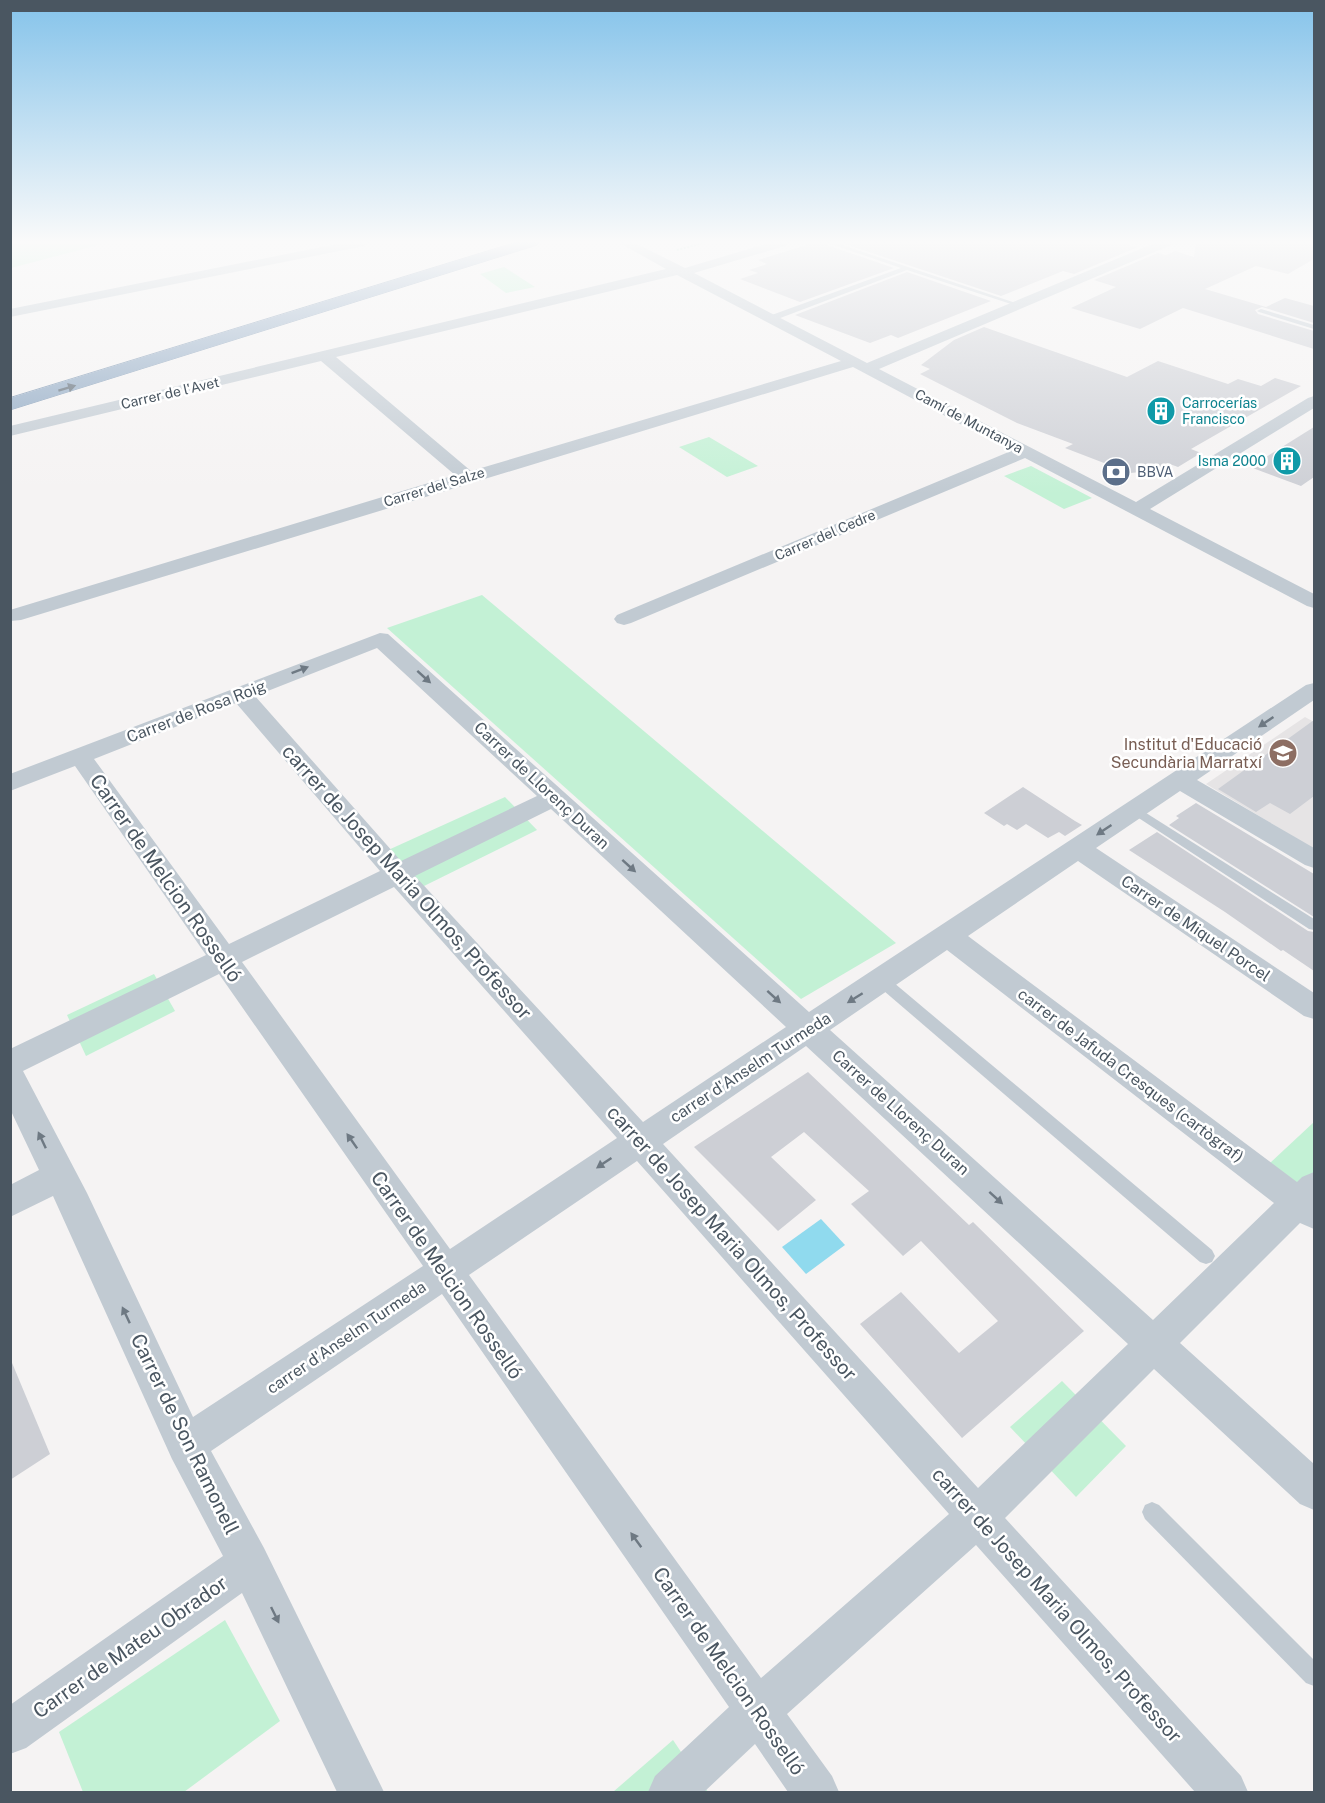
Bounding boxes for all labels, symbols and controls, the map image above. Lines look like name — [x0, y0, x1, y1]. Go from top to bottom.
street label: Carrer de l'Avet — [119, 374, 221, 412]
one-way arrow — [58, 382, 76, 392]
street label: Camí de Muntanya — [912, 386, 1026, 456]
building icon: Carrocerías Francisco — [1145, 395, 1177, 427]
place label: Carrocerías Francisco — [1182, 395, 1257, 427]
building icon: Isma 2000 — [1271, 445, 1303, 477]
place label: Isma 2000 — [1198, 453, 1266, 469]
bank icon: BBVA — [1100, 456, 1132, 488]
street label: Carrer del Salze — [382, 464, 486, 510]
place label: BBVA — [1137, 464, 1173, 480]
street label: Carrer del Cedre — [772, 507, 878, 563]
one-way arrow — [291, 665, 309, 674]
one-way arrow — [416, 670, 431, 683]
street label: Carrer de Rosa Roig — [124, 676, 268, 747]
one-way arrow — [1258, 716, 1274, 727]
street label: Carrer de Llorenç Duran — [470, 718, 613, 853]
place label: Institut d'Educació Secundària Marratxí — [1111, 735, 1263, 772]
school or university icon: Institut d'Educació Secundària Marratxí — [1267, 737, 1299, 769]
street label: carrer de Josep Maria Olmos, Professor — [277, 739, 537, 1025]
street label: Carrer de Melcion Rosselló — [85, 769, 247, 987]
one-way arrow — [1095, 825, 1112, 836]
one-way arrow — [622, 859, 637, 873]
street label: Carrer de Miquel Porcel — [1117, 871, 1274, 986]
street label: carrer de Jafuda Cresques (cartògraf) — [1014, 984, 1247, 1166]
one-way arrow — [767, 990, 782, 1004]
one-way arrow — [847, 992, 863, 1003]
street label: carrer d'Anselm Turmeda — [666, 1008, 834, 1127]
street label: Carrer de Llorenç Duran — [828, 1046, 973, 1179]
street label: carrer de Josep Maria Olmos, Professor — [602, 1100, 862, 1386]
one-way arrow — [37, 1131, 46, 1148]
one-way arrow — [347, 1134, 359, 1149]
one-way arrow — [596, 1158, 613, 1169]
street label: Carrer de Melcion Rosselló — [366, 1166, 528, 1384]
one-way arrow — [989, 1191, 1003, 1205]
street label: carrer d'Anselm Turmeda — [263, 1277, 429, 1398]
one-way arrow — [121, 1306, 131, 1324]
street label: Carrer de Son Ramonell — [126, 1330, 244, 1538]
street label: carrer de Josep Maria Olmos, Professor — [927, 1462, 1187, 1748]
one-way arrow — [630, 1532, 642, 1548]
street label: Carrer de Melcion Rosselló — [648, 1562, 810, 1780]
street label: Carrer de Mateu Obrador — [28, 1571, 232, 1723]
one-way arrow — [270, 1607, 279, 1624]

